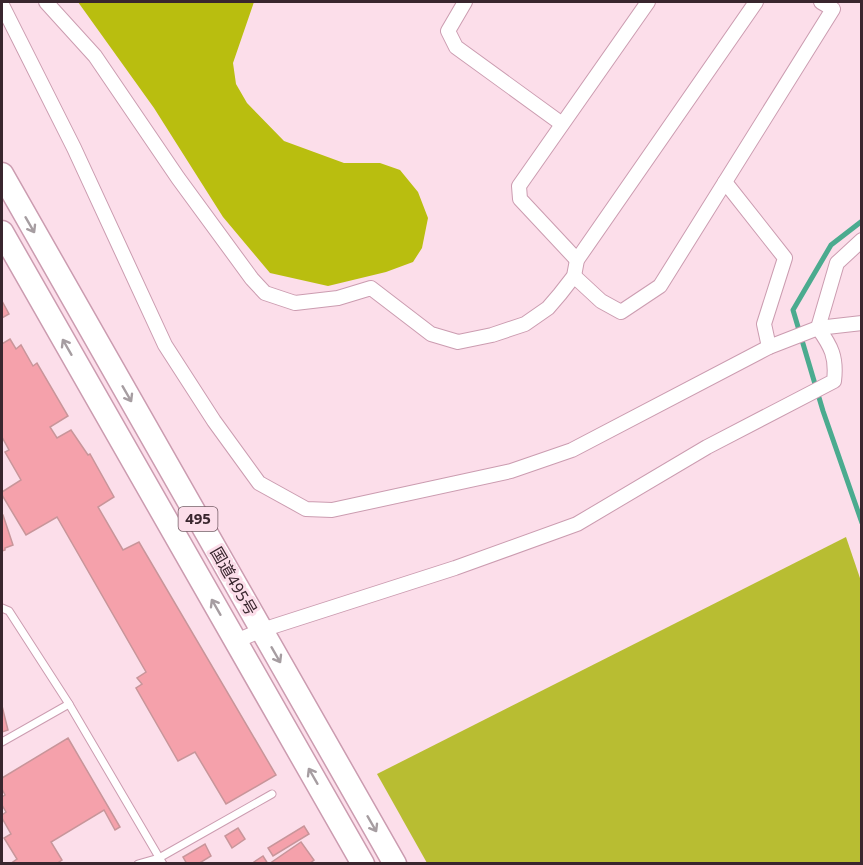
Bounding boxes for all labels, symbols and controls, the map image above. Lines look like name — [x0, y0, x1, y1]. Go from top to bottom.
one-way arrow — [25, 216, 37, 233]
one-way arrow — [61, 339, 73, 356]
one-way arrow — [122, 385, 133, 403]
road number: 495 — [178, 507, 218, 531]
street label: 国道495号 — [206, 543, 262, 619]
one-way arrow — [210, 599, 222, 616]
one-way arrow — [270, 646, 282, 663]
one-way arrow — [307, 768, 319, 785]
one-way arrow — [367, 816, 379, 833]

